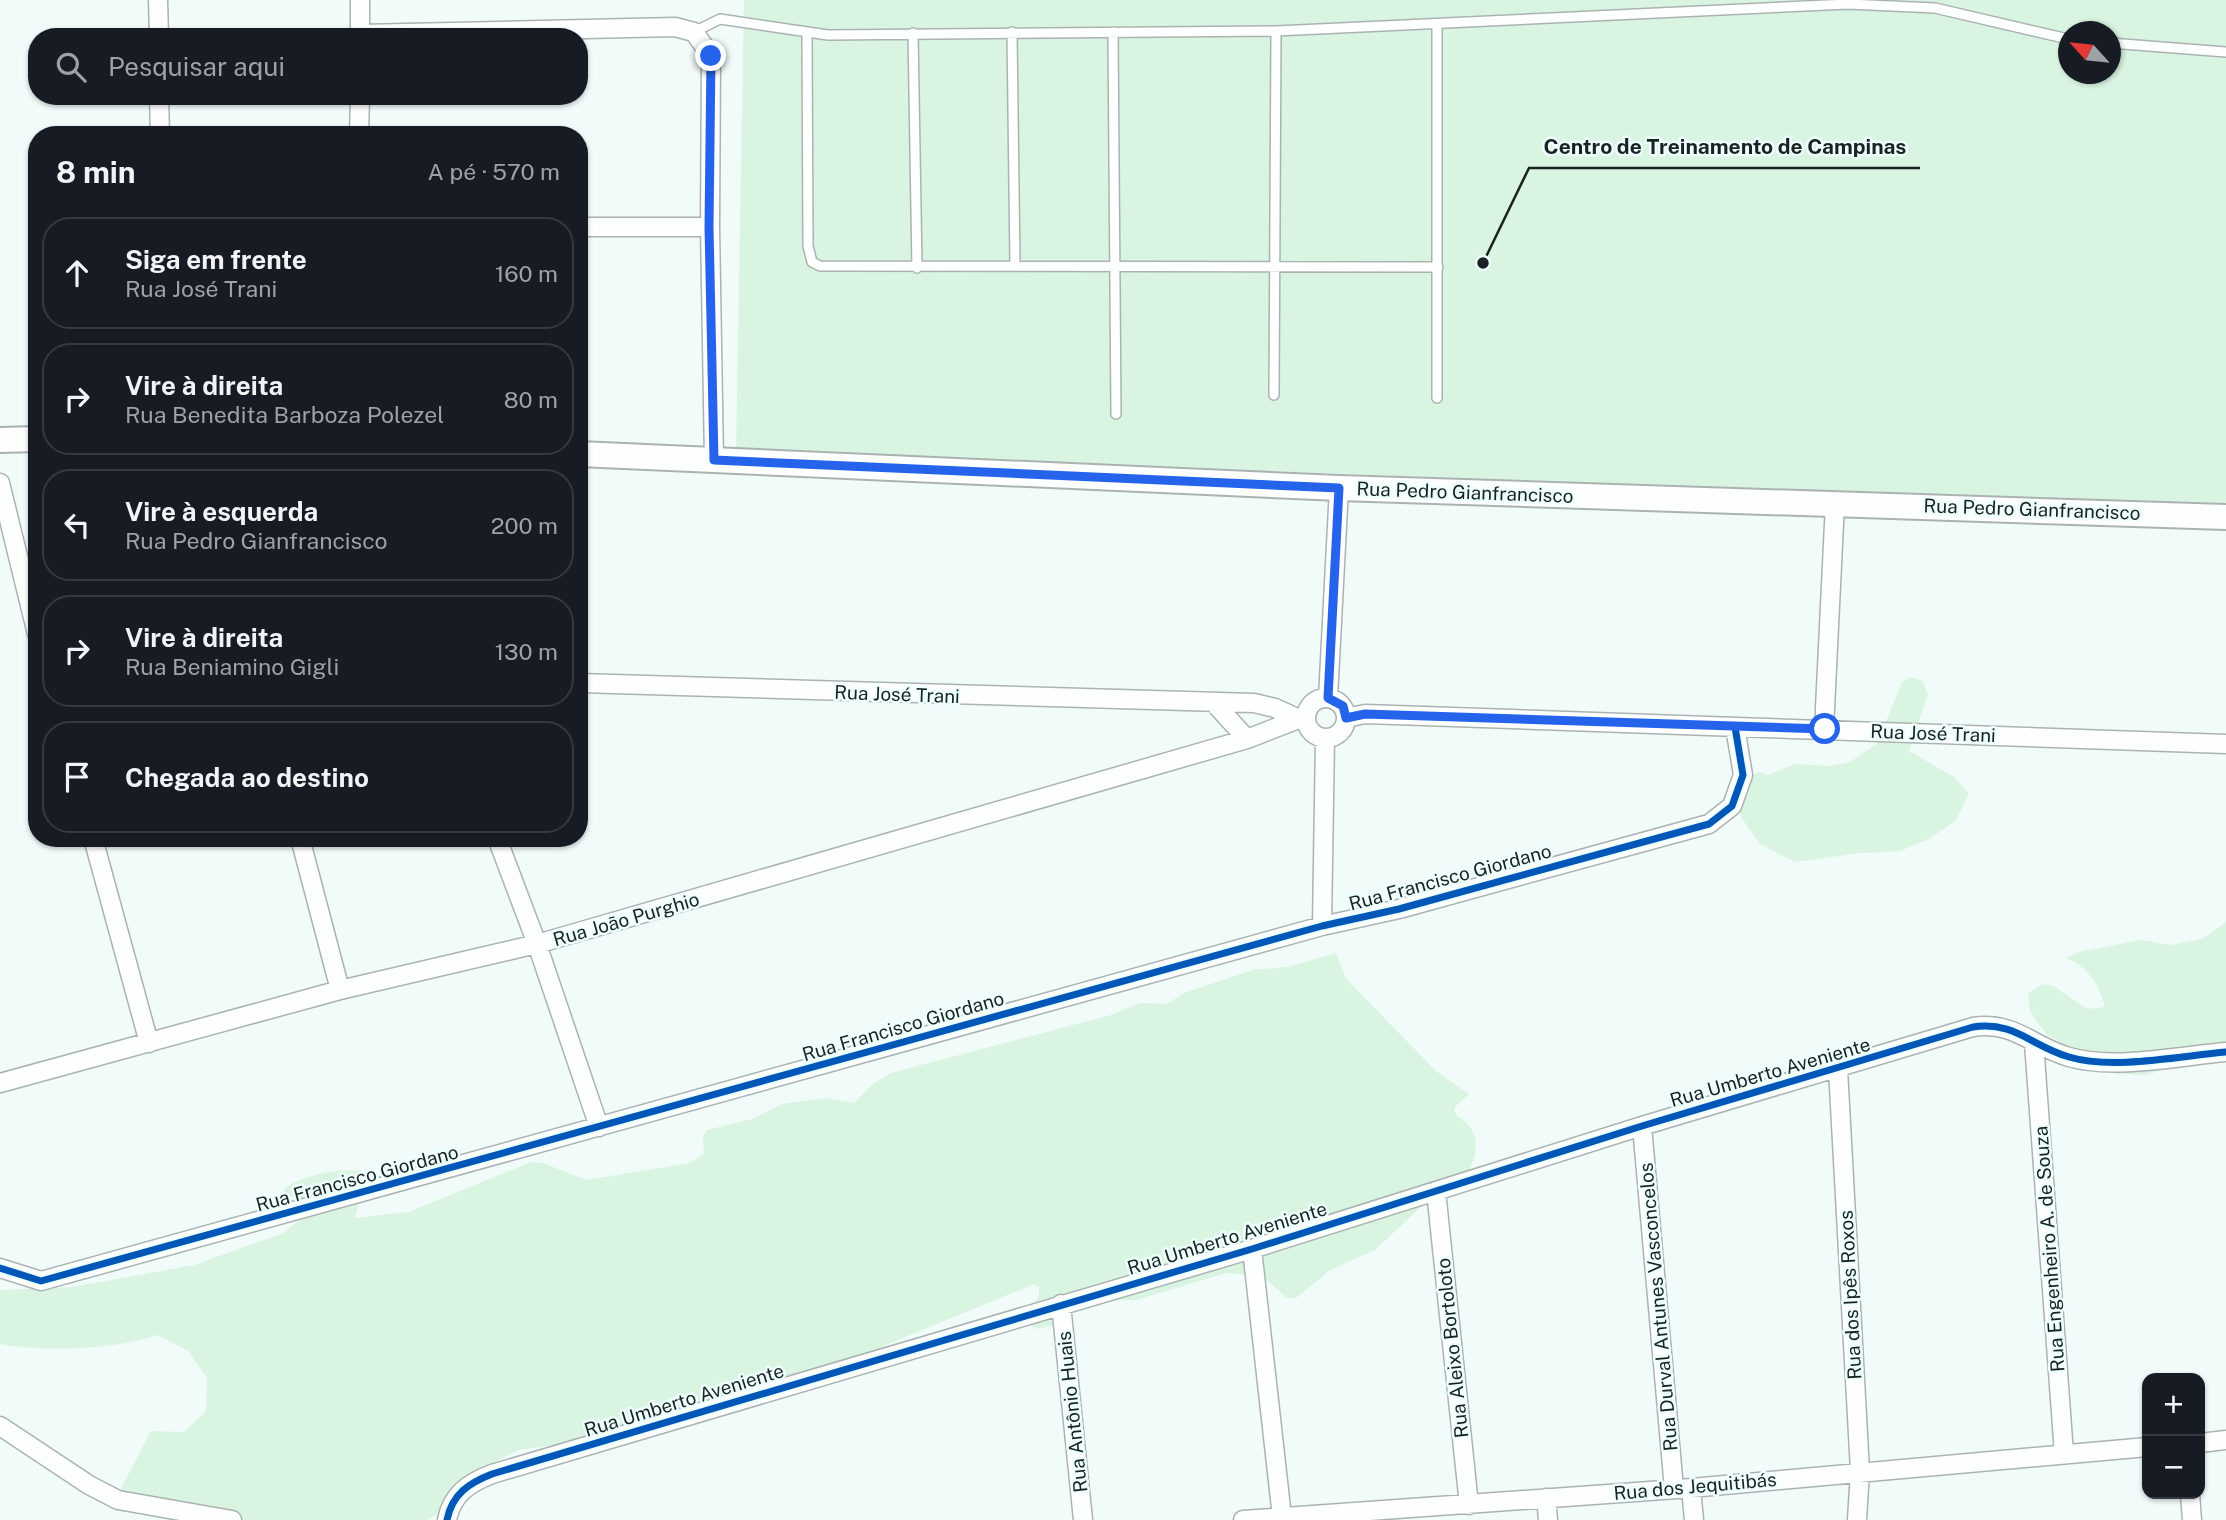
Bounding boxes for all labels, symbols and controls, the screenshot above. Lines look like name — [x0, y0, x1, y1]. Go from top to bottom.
north arrow — [2058, 21, 2121, 84]
search box — [28, 28, 588, 105]
route end — [695, 40, 726, 71]
icon: search — [52, 48, 90, 86]
text: Pesquisar aqui — [108, 51, 285, 82]
callout: Centro de Treinamento de Campinas — [1529, 126, 1920, 168]
text: Centro de Treinamento de Campinas — [1544, 134, 1906, 159]
text: 8 min — [56, 154, 136, 190]
text: A pé · 570 m — [428, 158, 560, 185]
text: Siga em frente — [125, 244, 307, 275]
icon: ahead — [58, 254, 96, 292]
text: 160 m — [495, 260, 558, 287]
text: Rua José Trani — [125, 275, 277, 302]
text: Vire à direita — [125, 370, 283, 401]
icon: right — [58, 380, 96, 418]
text: 80 m — [504, 386, 558, 413]
text: Rua Benedita Barboza Polezel — [125, 401, 444, 428]
street label: Rua Pedro Gianfrancisco — [1356, 477, 1574, 507]
street label: Rua Pedro Gianfrancisco — [1923, 494, 2141, 524]
text: Vire à esquerda — [125, 496, 318, 527]
icon: left — [58, 506, 96, 544]
text: 200 m — [491, 512, 558, 539]
text: Rua Pedro Gianfrancisco — [125, 527, 388, 554]
text: Vire à direita — [125, 622, 283, 653]
icon: right — [58, 632, 96, 670]
text: 130 m — [495, 638, 558, 665]
text: Rua Beniamino Gigli — [125, 653, 339, 680]
street label: Rua José Trani — [834, 681, 960, 707]
route start — [1809, 713, 1840, 744]
street label: Rua José Trani — [1870, 720, 1996, 746]
icon: arrive — [58, 758, 96, 796]
text: Chegada ao destino — [125, 762, 369, 793]
street label: Rua Francisco Giordano — [1346, 839, 1554, 915]
street label: Rua João Purghio — [550, 888, 702, 950]
street label: Rua Francisco Giordano — [800, 987, 1006, 1065]
street label: Rua Umberto Aveniente — [1667, 1033, 1873, 1111]
street label: Rua Engenheiro A. de Souza — [2029, 1125, 2069, 1373]
street label: Rua Francisco Giordano — [253, 1140, 461, 1216]
street label: Rua Durval Antunes Vasconcelos — [1634, 1162, 1682, 1452]
street label: Rua Umberto Aveniente — [1125, 1197, 1329, 1279]
street label: Rua dos Ipês Roxos — [1835, 1210, 1865, 1380]
street label: Rua Aleixo Bortoloto — [1432, 1257, 1472, 1439]
street label: Rua Antônio Huais — [1053, 1330, 1091, 1494]
street label: Rua Umberto Aveniente — [582, 1359, 786, 1441]
map controls — [2142, 1373, 2205, 1499]
button: + — [2142, 1373, 2205, 1436]
button: − — [2142, 1436, 2205, 1499]
street label: Rua dos Jequitibás — [1613, 1468, 1777, 1504]

